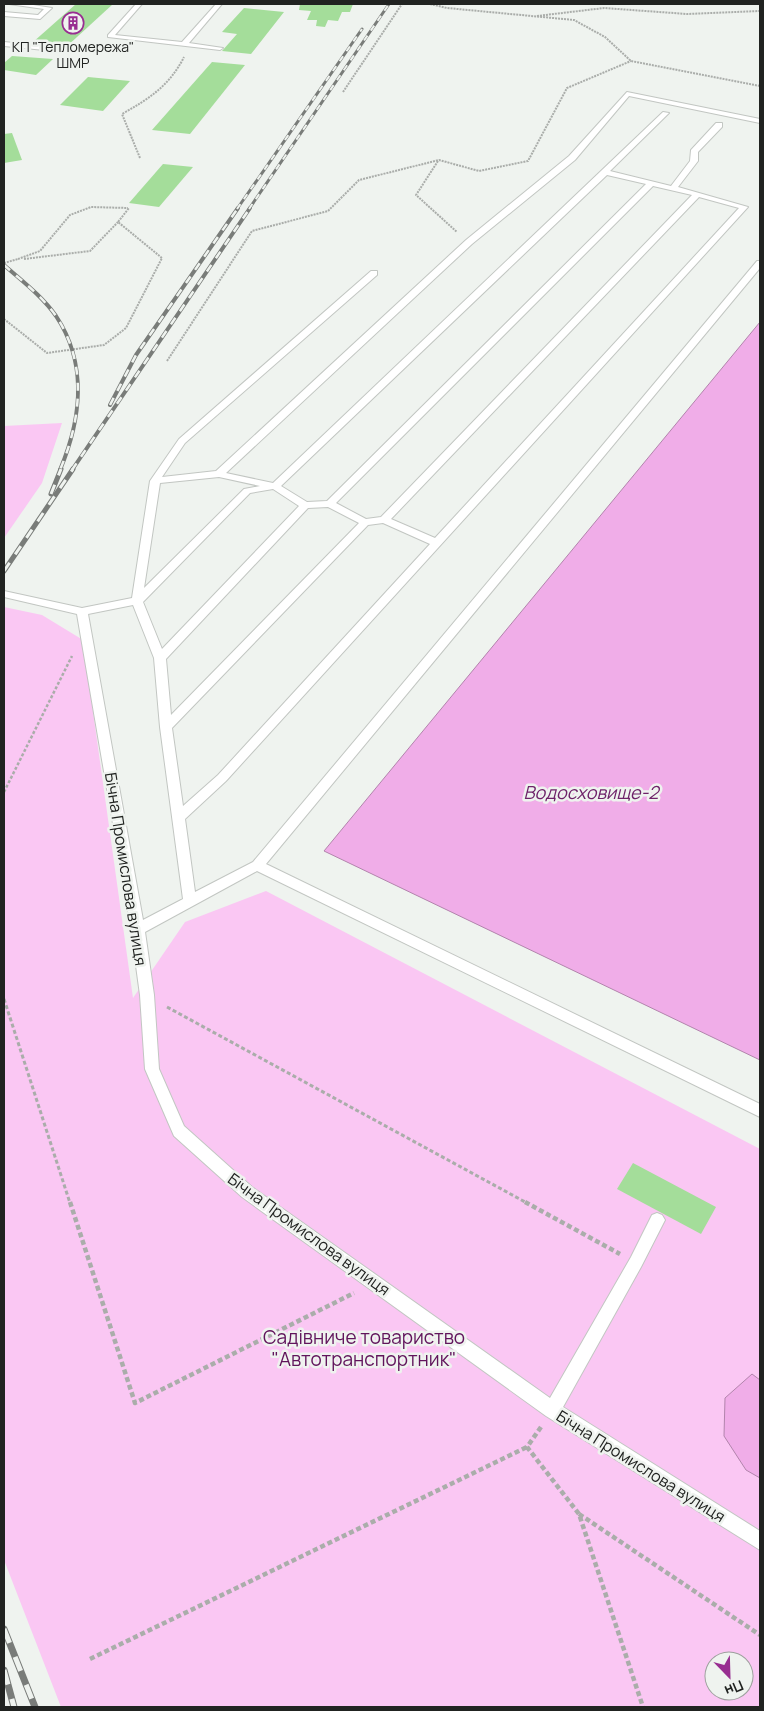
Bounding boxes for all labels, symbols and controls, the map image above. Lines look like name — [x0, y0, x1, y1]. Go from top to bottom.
building icon: КП "Тепломережа" ШМР — [61, 11, 85, 35]
place label: КП "Тепломережа" ШМР — [12, 37, 134, 72]
street label: Бічна Промислова вулиця — [100, 771, 152, 967]
water label: Водосховище-2 — [524, 780, 660, 804]
street label: Бічна Промислова вулиця — [223, 1168, 395, 1300]
park label: Садівниче товариство "Автотранспортник" — [263, 1324, 465, 1372]
street label: Бічна Промислова вулиця — [552, 1405, 730, 1527]
north arrow — [704, 1651, 754, 1701]
text: Пн — [722, 1676, 747, 1701]

